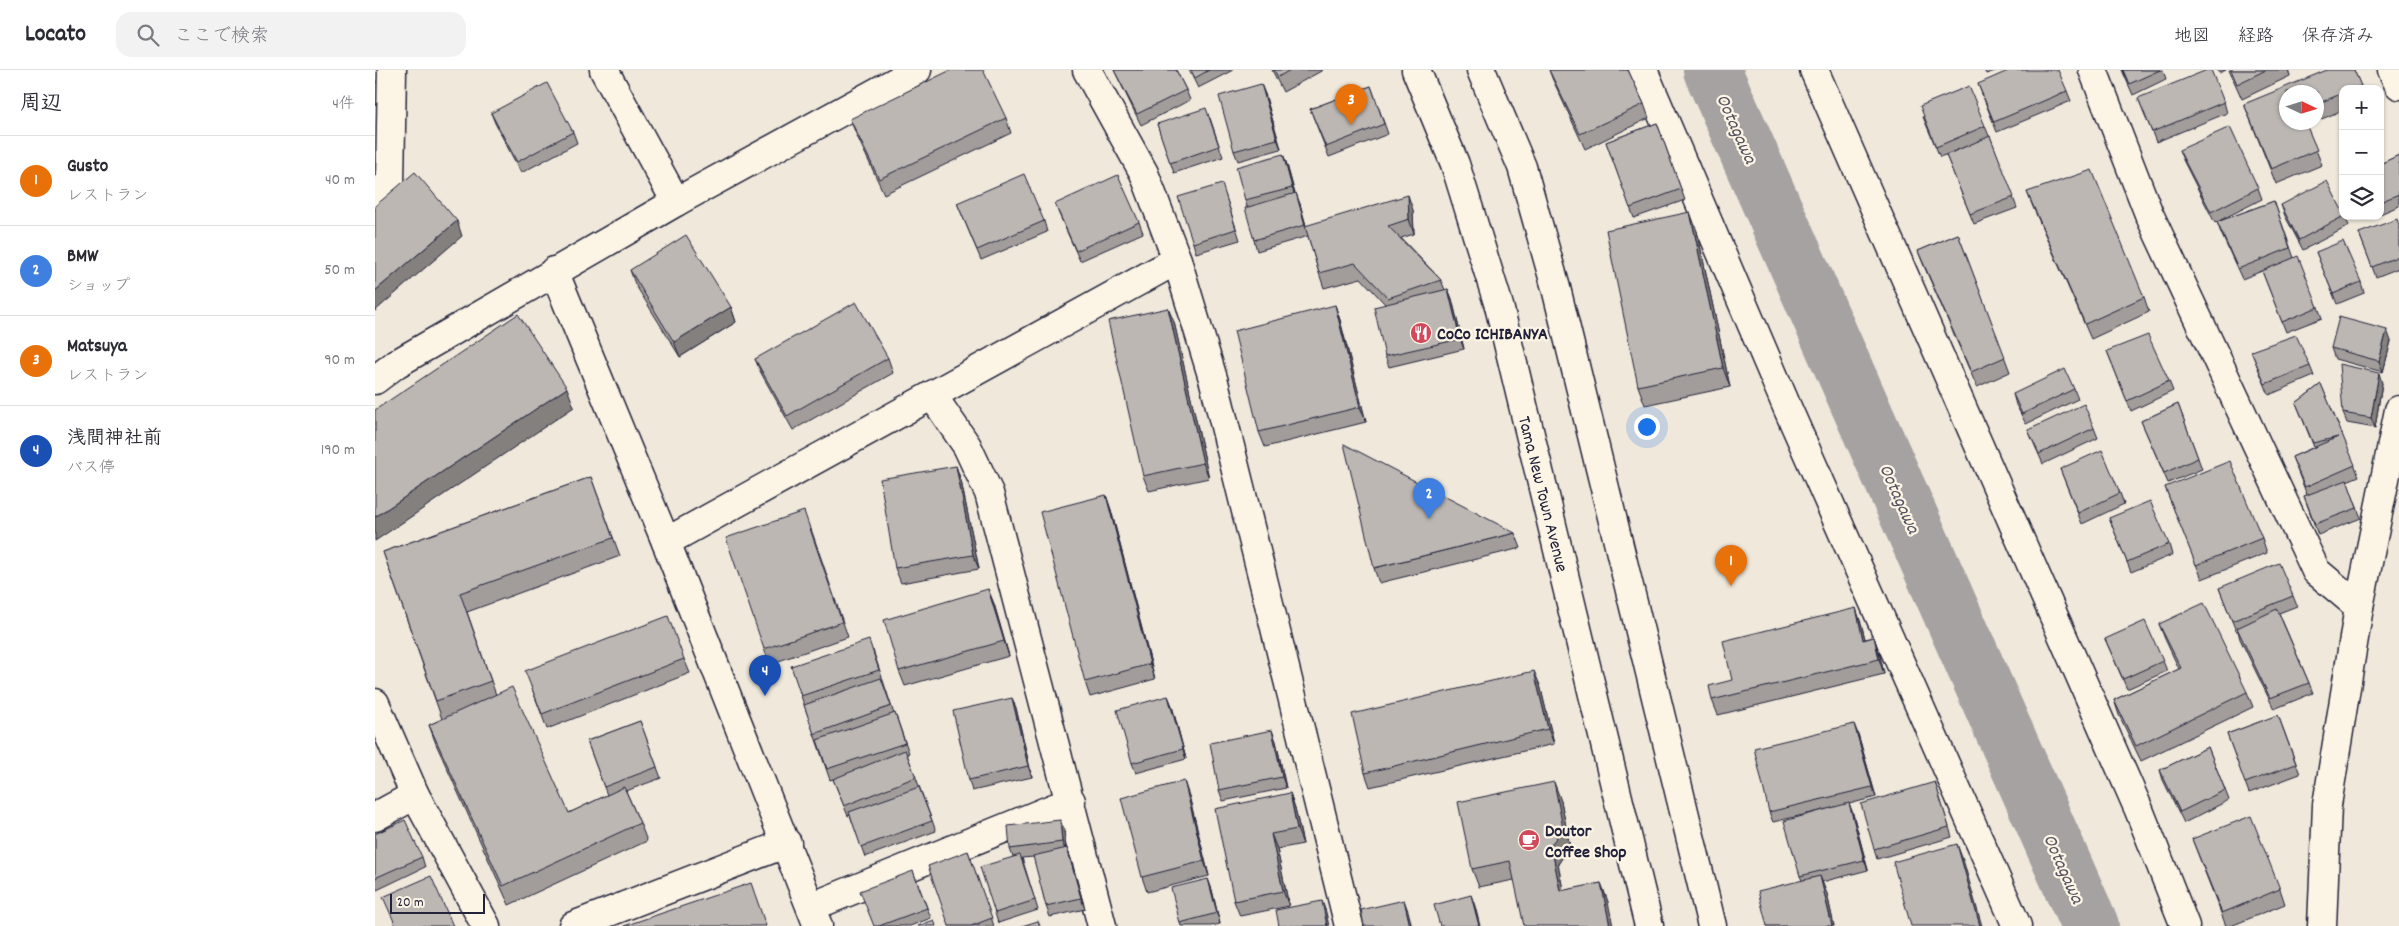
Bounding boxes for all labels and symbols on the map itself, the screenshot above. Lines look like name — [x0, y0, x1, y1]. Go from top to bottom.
pin: 3 — [1335, 84, 1367, 125]
north arrow — [2279, 85, 2324, 130]
water label: Ootagawa — [1707, 90, 1763, 170]
restaurant icon: CoCo ICHIBANYA — [1409, 321, 1433, 345]
place label: CoCo ICHIBANYA — [1437, 323, 1548, 348]
street label: Tama New Town Avenue — [1510, 414, 1573, 575]
your location — [1634, 414, 1660, 440]
water label: Ootagawa — [1870, 460, 1926, 540]
pin: 2 — [1413, 478, 1445, 519]
pin: 1 — [1715, 545, 1747, 586]
pin: 4 — [749, 655, 781, 696]
place label: Doutor Coffee Shop — [1545, 820, 1627, 866]
cafe icon: Doutor Coffee Shop — [1517, 828, 1541, 852]
water label: Ootagawa — [2034, 830, 2090, 910]
scale bar — [390, 891, 485, 914]

